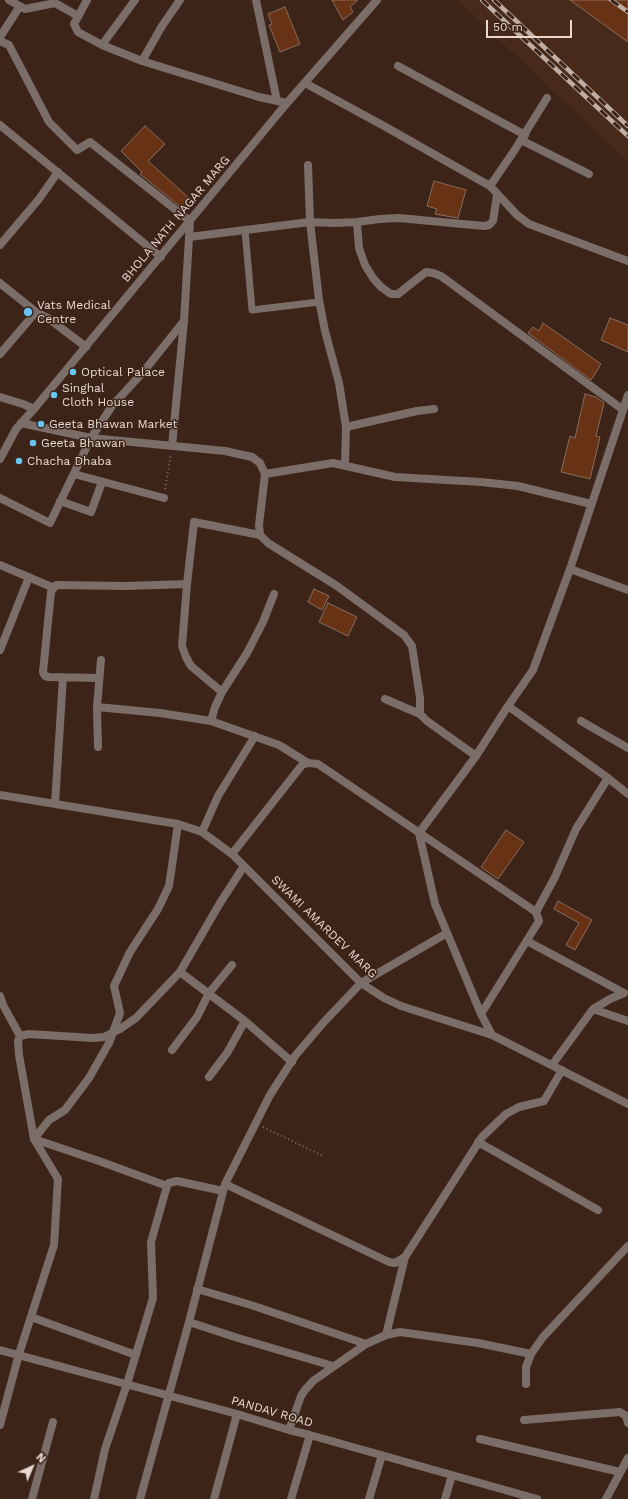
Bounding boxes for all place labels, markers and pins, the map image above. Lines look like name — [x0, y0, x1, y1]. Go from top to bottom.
place label: Vats Medical Centre — [37, 298, 111, 326]
marker: Vats Medical Centre — [22, 306, 34, 318]
place label: Optical Palace — [81, 365, 165, 379]
marker: Optical Palace — [68, 367, 78, 377]
place label: Singhal Cloth House — [62, 381, 134, 409]
marker: Singhal Cloth House — [49, 390, 59, 400]
place label: Geeta Bhawan Market — [49, 417, 178, 431]
marker: Geeta Bhawan Market — [36, 419, 46, 429]
place label: Geeta Bhawan — [41, 436, 125, 450]
marker: Geeta Bhawan — [28, 438, 38, 448]
place label: Chacha Dhaba — [27, 454, 112, 468]
marker: Chacha Dhaba — [14, 456, 24, 466]

